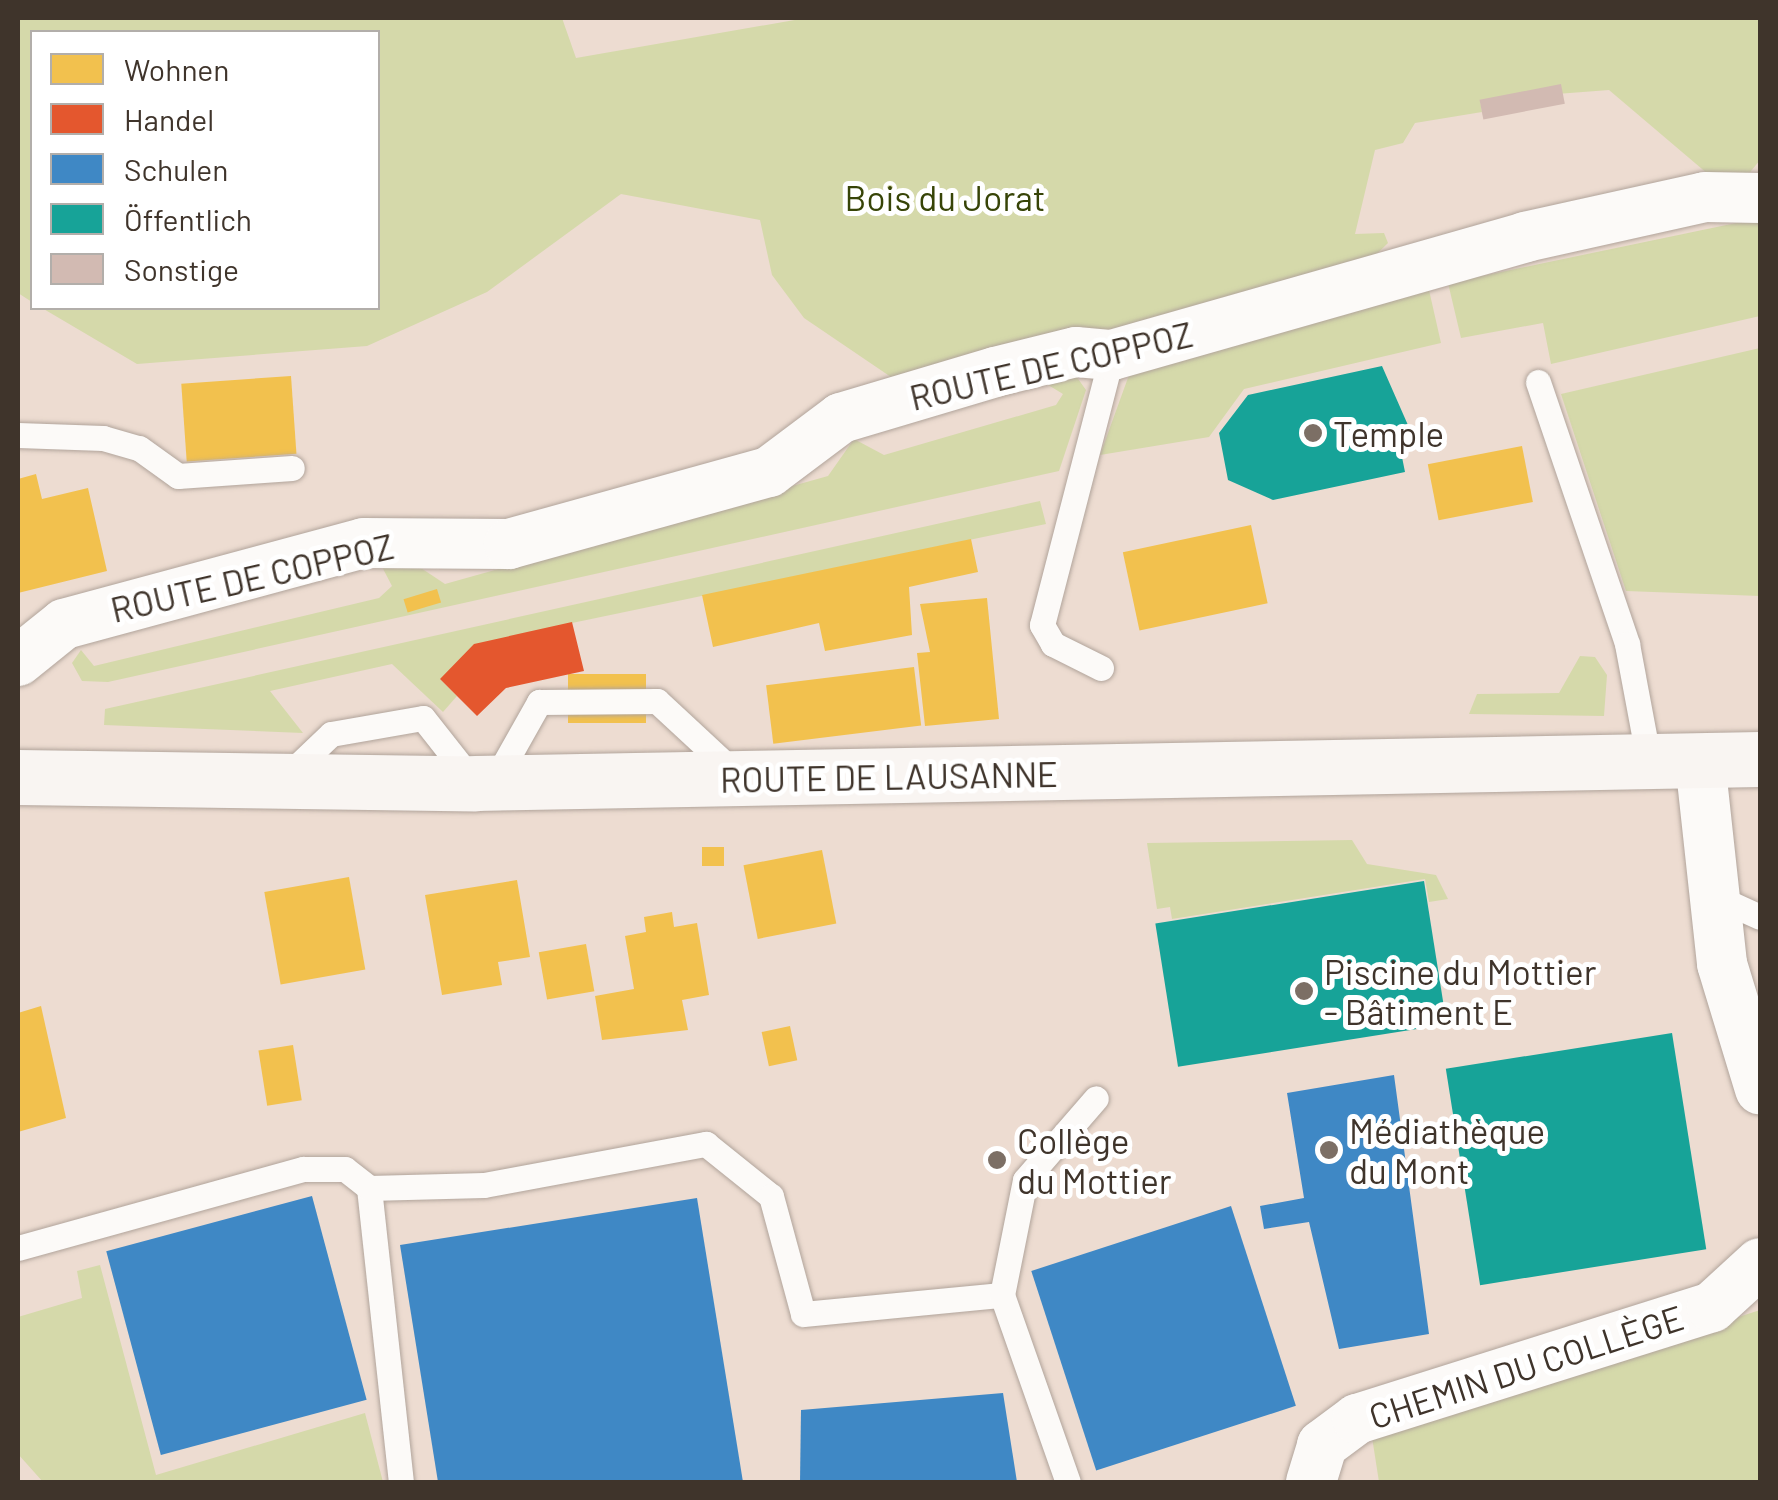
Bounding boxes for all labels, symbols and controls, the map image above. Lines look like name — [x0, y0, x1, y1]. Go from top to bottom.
legend — [30, 30, 380, 310]
text: Wohnen — [124, 51, 230, 87]
text: Handel — [124, 101, 214, 137]
text: Schulen — [124, 151, 228, 187]
park label: Bois du Jorat — [844, 176, 1046, 218]
text: Öffentlich — [124, 201, 252, 237]
text: Sonstige — [124, 251, 239, 287]
street label: ROUTE DE COPPOZ — [905, 312, 1197, 418]
place label: Temple — [1333, 412, 1444, 454]
marker: Temple — [1302, 422, 1324, 444]
street label: ROUTE DE COPPOZ — [106, 524, 398, 630]
street label: ROUTE DE LAUSANNE — [720, 752, 1058, 800]
place label: Piscine du Mottier - Bâtiment E — [1324, 950, 1596, 1032]
marker: Piscine du Mottier - Bâtiment E — [1293, 980, 1315, 1002]
place label: Médiathèque du Mont — [1349, 1109, 1545, 1191]
place label: Collège du Mottier — [1017, 1119, 1172, 1201]
marker: Médiathèque du Mont — [1318, 1139, 1340, 1161]
marker: Collège du Mottier — [986, 1149, 1008, 1171]
street label: CHEMIN DU COLLÈGE — [1364, 1295, 1688, 1437]

